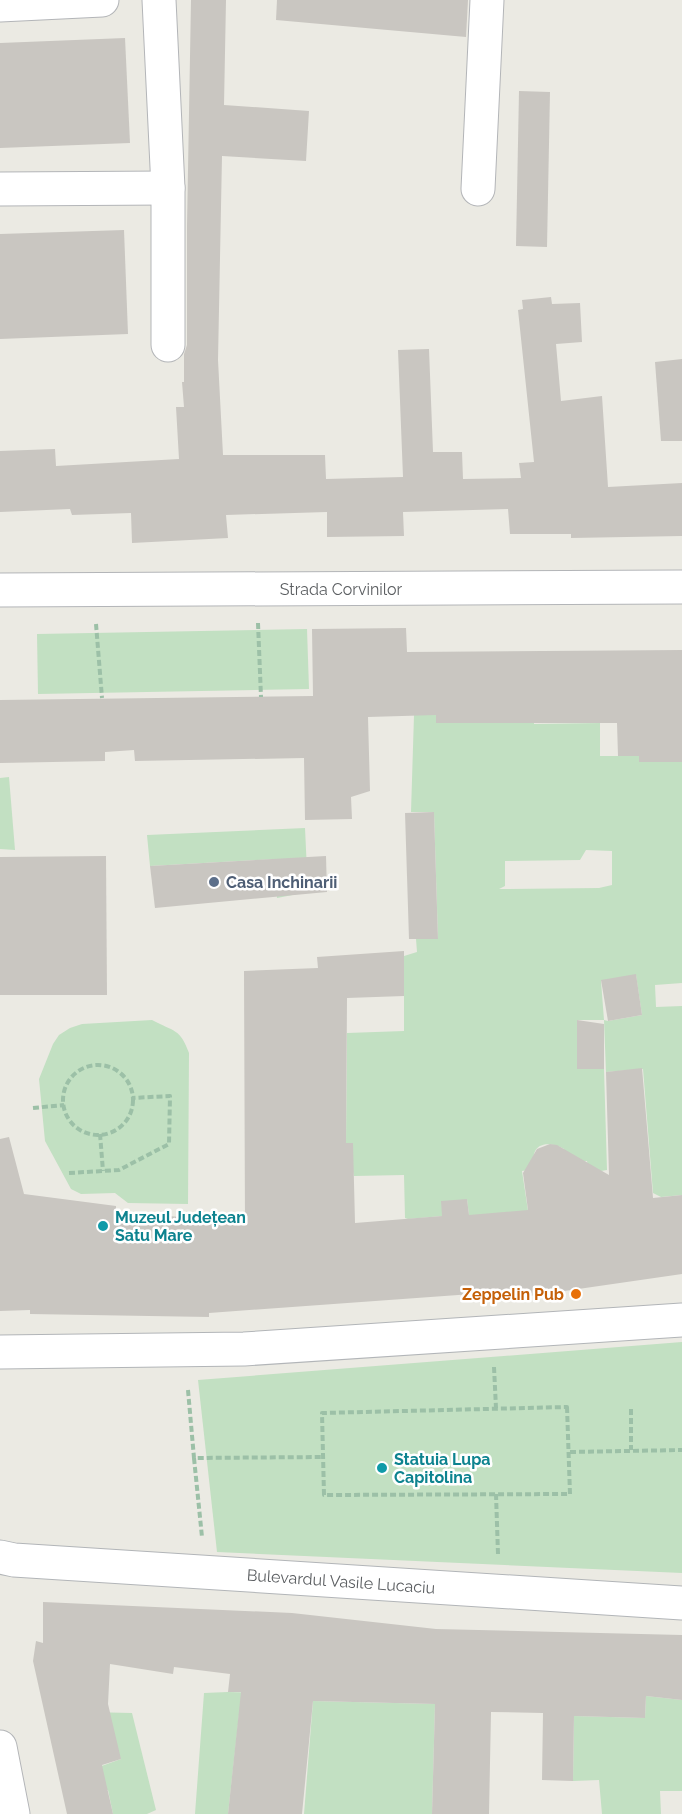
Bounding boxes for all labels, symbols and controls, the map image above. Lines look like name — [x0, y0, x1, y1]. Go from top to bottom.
street label: Strada Corvinilor — [280, 580, 403, 599]
place label: Casa Inchinarii — [226, 873, 337, 892]
marker: Casa Inchinarii — [207, 875, 221, 889]
place label: Muzeul Județean Satu Mare — [115, 1208, 246, 1245]
marker: Muzeul Județean Satu Mare — [96, 1219, 110, 1233]
place label: Zeppelin Pub — [462, 1285, 564, 1304]
marker: Zeppelin Pub — [569, 1287, 583, 1301]
place label: Statuia Lupa Capitolina — [394, 1450, 491, 1487]
marker: Statuia Lupa Capitolina — [375, 1461, 389, 1475]
street label: Bulevardul Vasile Lucaciu — [246, 1565, 436, 1598]

